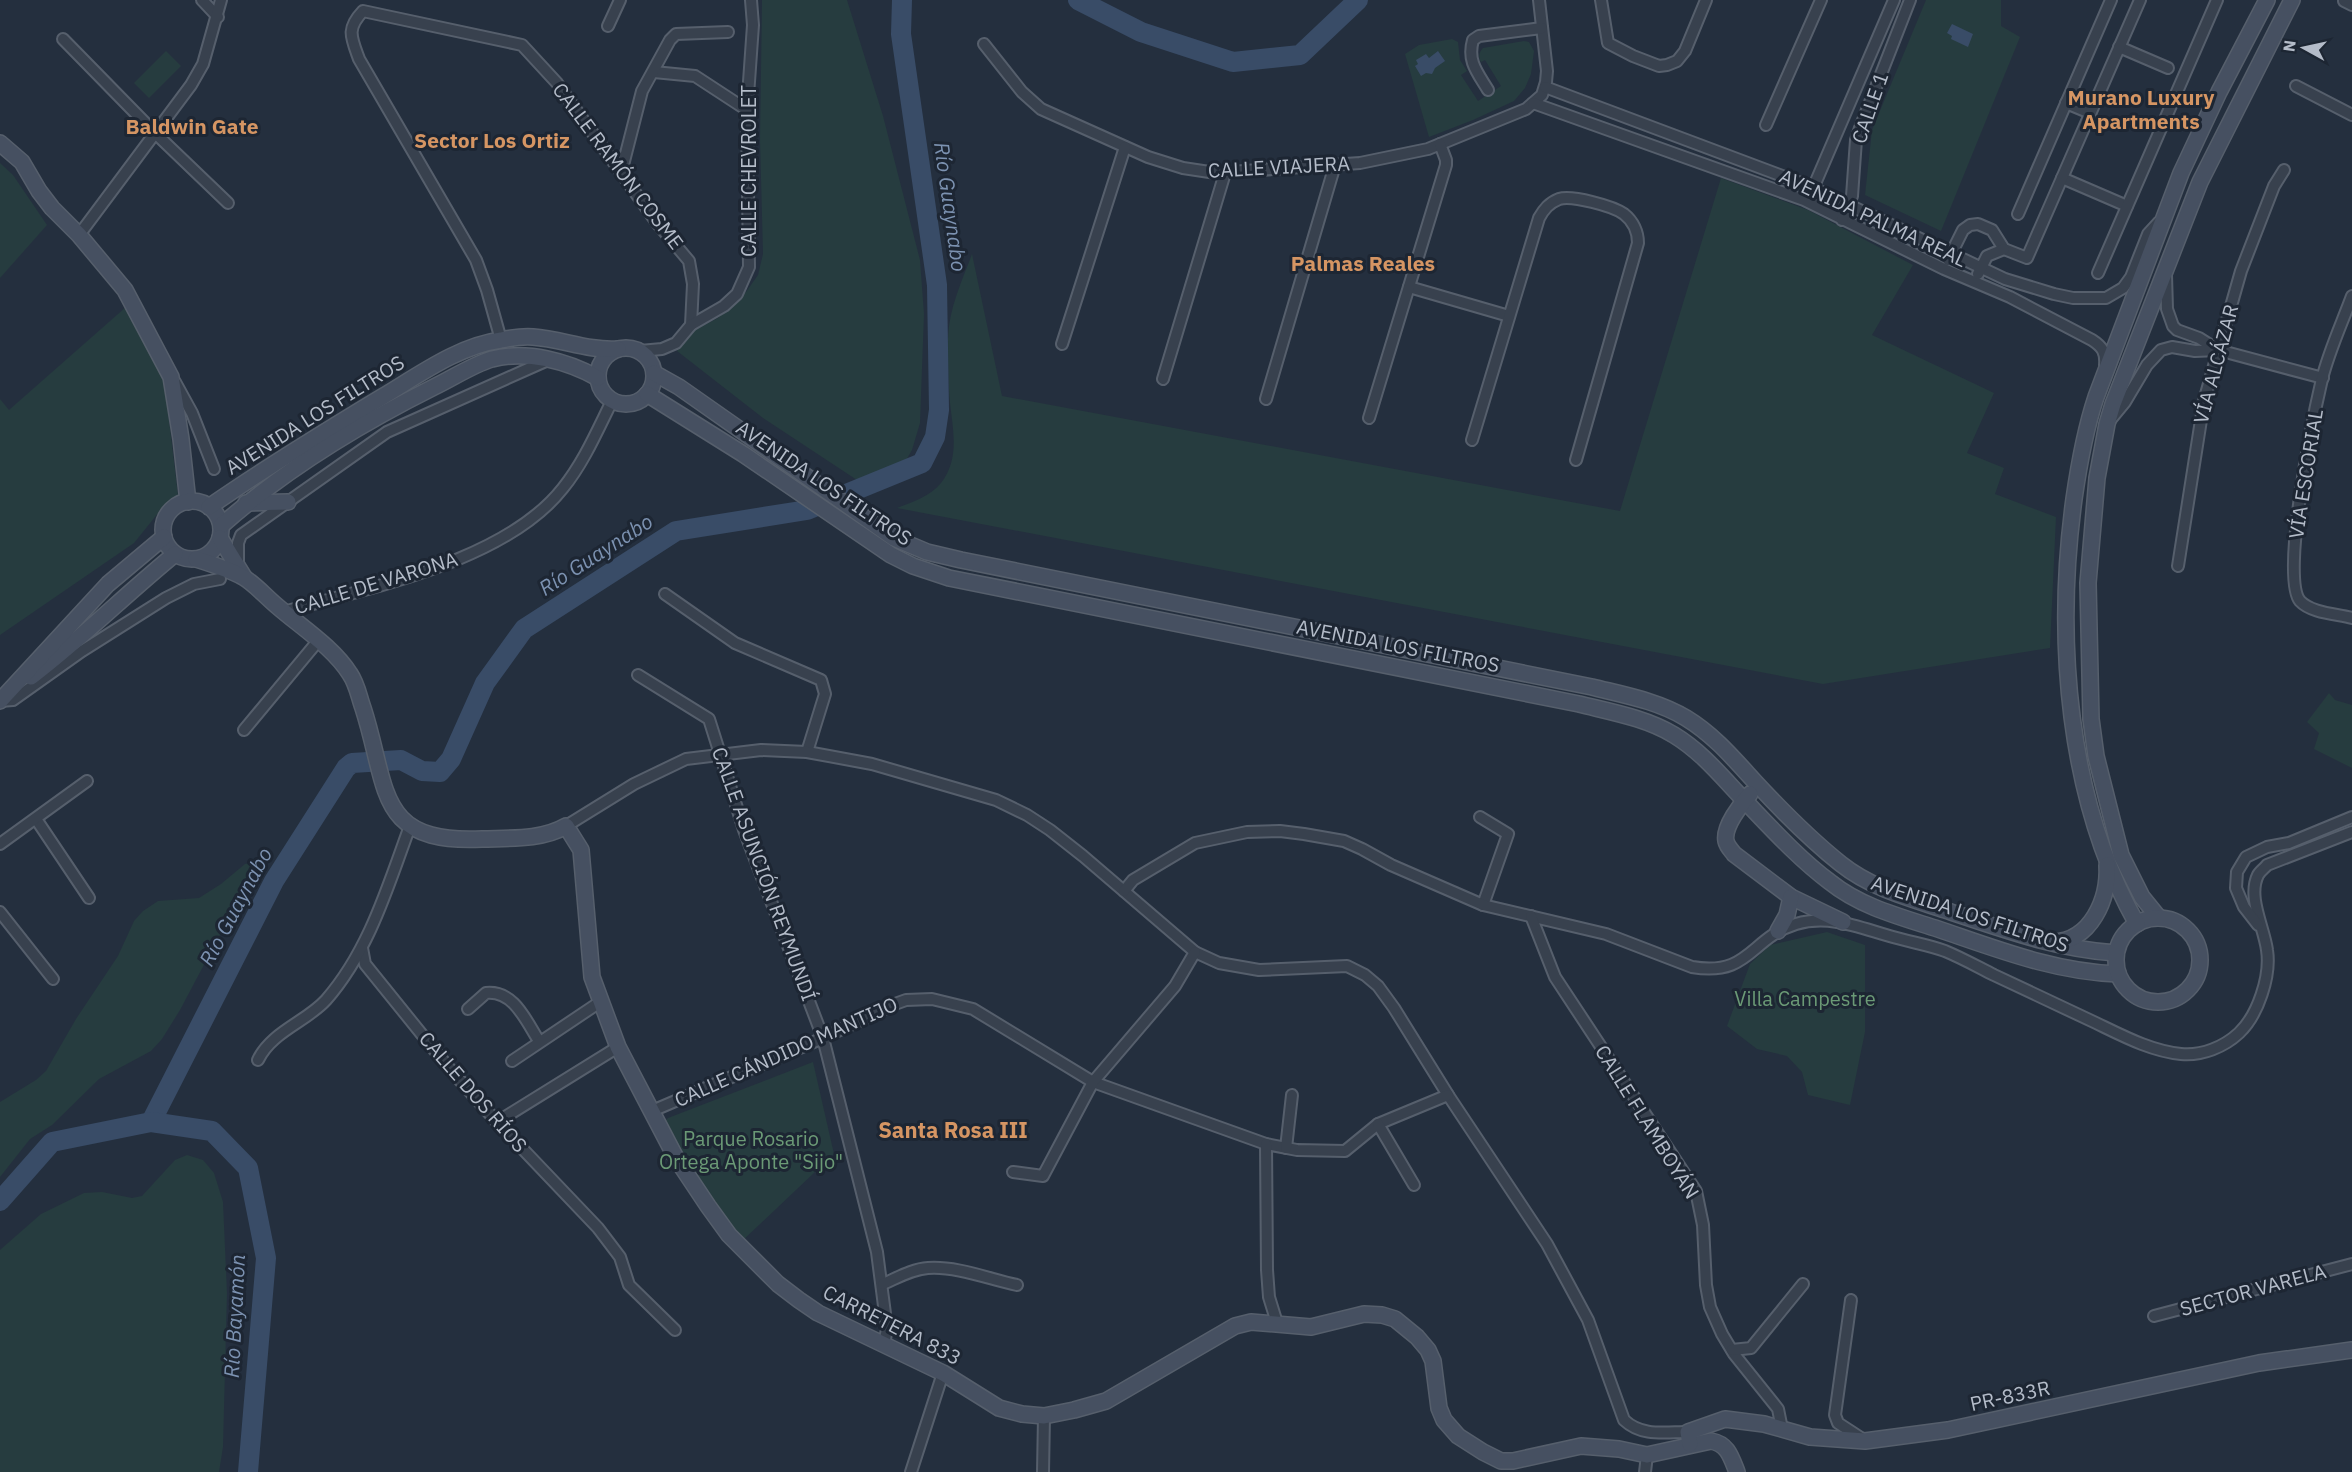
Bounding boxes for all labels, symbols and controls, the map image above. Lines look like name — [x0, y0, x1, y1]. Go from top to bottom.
north arrow — [2274, 18, 2334, 78]
text: N — [2278, 39, 2300, 53]
street label: CALLE 1 — [1845, 69, 1894, 147]
street label: CALLE RAMÓN COSME — [547, 77, 690, 255]
district label: Murano Luxury Apartments — [2068, 83, 2215, 135]
street label: CALLE CHEVROLET — [735, 85, 762, 257]
district label: Baldwin Gate — [126, 112, 259, 140]
district label: Sector Los Ortiz — [414, 126, 570, 154]
water label: Río Guaynabo — [928, 140, 974, 274]
street label: CALLE VIAJERA — [1207, 149, 1351, 184]
street label: AVENIDA PALMA REAL — [1775, 162, 1971, 273]
district label: Palmas Reales — [1291, 249, 1435, 277]
street label: VÍA ALCÁZAR — [2187, 301, 2244, 426]
street label: AVENIDA LOS FILTROS — [220, 348, 409, 481]
street label: VÍA ESCORIAL — [2282, 407, 2329, 541]
street label: AVENIDA LOS FILTROS — [731, 414, 917, 551]
water label: Río Guaynabo — [533, 507, 658, 602]
street label: CALLE DE VARONA — [291, 545, 461, 620]
street label: AVENIDA LOS FILTROS — [1294, 613, 1502, 678]
street label: CALLE ASUNCIÓN REYMUNDÍ — [706, 743, 823, 1005]
water label: Río Guaynabo — [192, 842, 278, 971]
street label: AVENIDA LOS FILTROS — [1868, 869, 2072, 958]
park label: Villa Campestre — [1734, 985, 1876, 1012]
street label: CALLE CÁNDIDO MANTIJO — [670, 990, 902, 1113]
street label: CALLE DOS RÍOS — [413, 1025, 533, 1158]
street label: CALLE FLAMBOYÁN — [1589, 1040, 1706, 1204]
district label: Santa Rosa III — [878, 1115, 1028, 1144]
park label: Parque Rosario Ortega Aponte "Sijo" — [659, 1125, 843, 1175]
water label: Río Bayamón — [217, 1253, 251, 1379]
street label: SECTOR VARELA — [2177, 1257, 2329, 1322]
street label: CARRETERA 833 — [818, 1278, 966, 1371]
street label: PR-833R — [1967, 1374, 2053, 1417]

